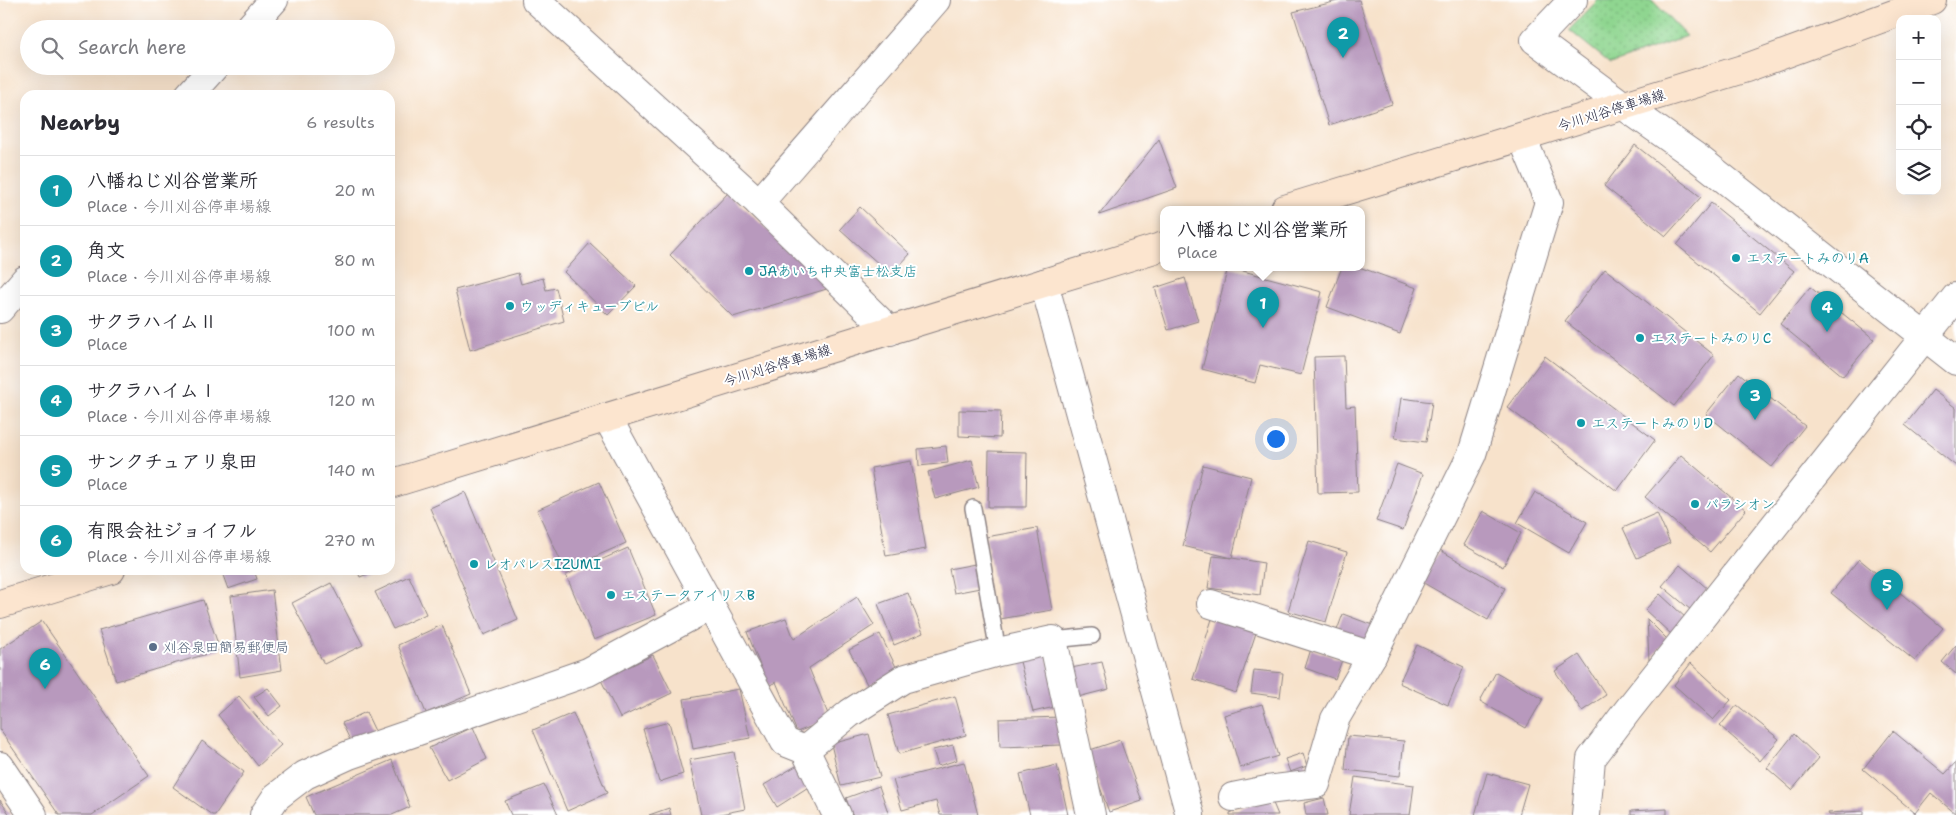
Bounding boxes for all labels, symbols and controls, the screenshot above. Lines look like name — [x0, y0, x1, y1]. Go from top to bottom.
map controls — [1896, 15, 1941, 195]
button: + — [1896, 15, 1941, 60]
pin: 2 — [1327, 17, 1359, 58]
search box — [20, 20, 395, 75]
icon: search — [38, 34, 66, 62]
text: Search here — [78, 35, 187, 60]
button: − — [1896, 60, 1941, 105]
street label: 今川刈谷停車場線 — [1555, 85, 1667, 135]
button: locate — [1896, 105, 1941, 150]
text: Nearby — [40, 109, 120, 137]
text: 6 results — [306, 112, 375, 133]
button: layers — [1896, 150, 1941, 195]
text: 八幡ねじ刈谷営業所 — [87, 168, 258, 193]
text: 1 — [52, 180, 60, 201]
text: 20 m — [334, 180, 375, 201]
text: Place · 今川刈谷停車場線 — [87, 196, 271, 217]
popup — [1160, 206, 1365, 271]
text: 八幡ねじ刈谷営業所 — [1177, 217, 1348, 242]
text: 角文 — [87, 238, 125, 263]
text: Place — [1177, 242, 1218, 263]
place label: エステートみのりA — [1746, 249, 1869, 267]
text: 2 — [50, 250, 62, 271]
text: 80 m — [334, 250, 375, 271]
marker: エステートみのりA — [1730, 252, 1742, 264]
place label: JAあいち中央富士松支店 — [759, 262, 918, 280]
marker: JAあいち中央富士松支店 — [743, 265, 755, 277]
text: Place · 今川刈谷停車場線 — [87, 266, 271, 287]
pin: 1 — [1247, 287, 1279, 328]
pin: 4 — [1811, 291, 1843, 332]
place label: ウッディキューブビル — [520, 297, 659, 315]
marker: ウッディキューブビル — [504, 300, 516, 312]
text: サクラハイムⅡ — [87, 309, 218, 334]
text: 3 — [50, 320, 62, 341]
text: 100 m — [327, 320, 375, 341]
place label: エステートみのりC — [1650, 329, 1771, 347]
marker: エステートみのりC — [1634, 332, 1646, 344]
text: Place — [87, 334, 128, 355]
street label: 今川刈谷停車場線 — [721, 340, 833, 390]
text: サクラハイムⅠ — [87, 378, 218, 403]
pin: 3 — [1739, 379, 1771, 420]
text: 4 — [50, 390, 62, 411]
text: 120 m — [328, 390, 375, 411]
text: Place · 今川刈谷停車場線 — [87, 406, 271, 427]
place label: エステートみのりD — [1591, 414, 1713, 432]
marker: エステートみのりD — [1575, 417, 1587, 429]
your location — [1263, 426, 1289, 452]
text: サンクチュアリ泉田 — [87, 449, 257, 474]
text: 5 — [51, 460, 61, 481]
text: 140 m — [328, 460, 375, 481]
text: Place — [87, 474, 128, 495]
place label: パラシオン — [1705, 495, 1775, 513]
marker: パラシオン — [1689, 498, 1701, 510]
text: 有限会社ジョイフル — [87, 518, 258, 543]
text: 6 — [50, 530, 62, 551]
text: 270 m — [324, 530, 375, 551]
text: Place · 今川刈谷停車場線 — [87, 546, 271, 567]
place label: レオパレスIZUMI — [484, 555, 601, 573]
marker: レオパレスIZUMI — [468, 558, 480, 570]
pin: 5 — [1871, 569, 1903, 610]
place label: エステータアイリスB — [621, 586, 755, 604]
marker: エステータアイリスB — [605, 589, 617, 601]
place label: 刈谷泉田簡易郵便局 — [163, 638, 289, 656]
marker: 刈谷泉田簡易郵便局 — [147, 641, 159, 653]
pin: 6 — [29, 648, 61, 689]

